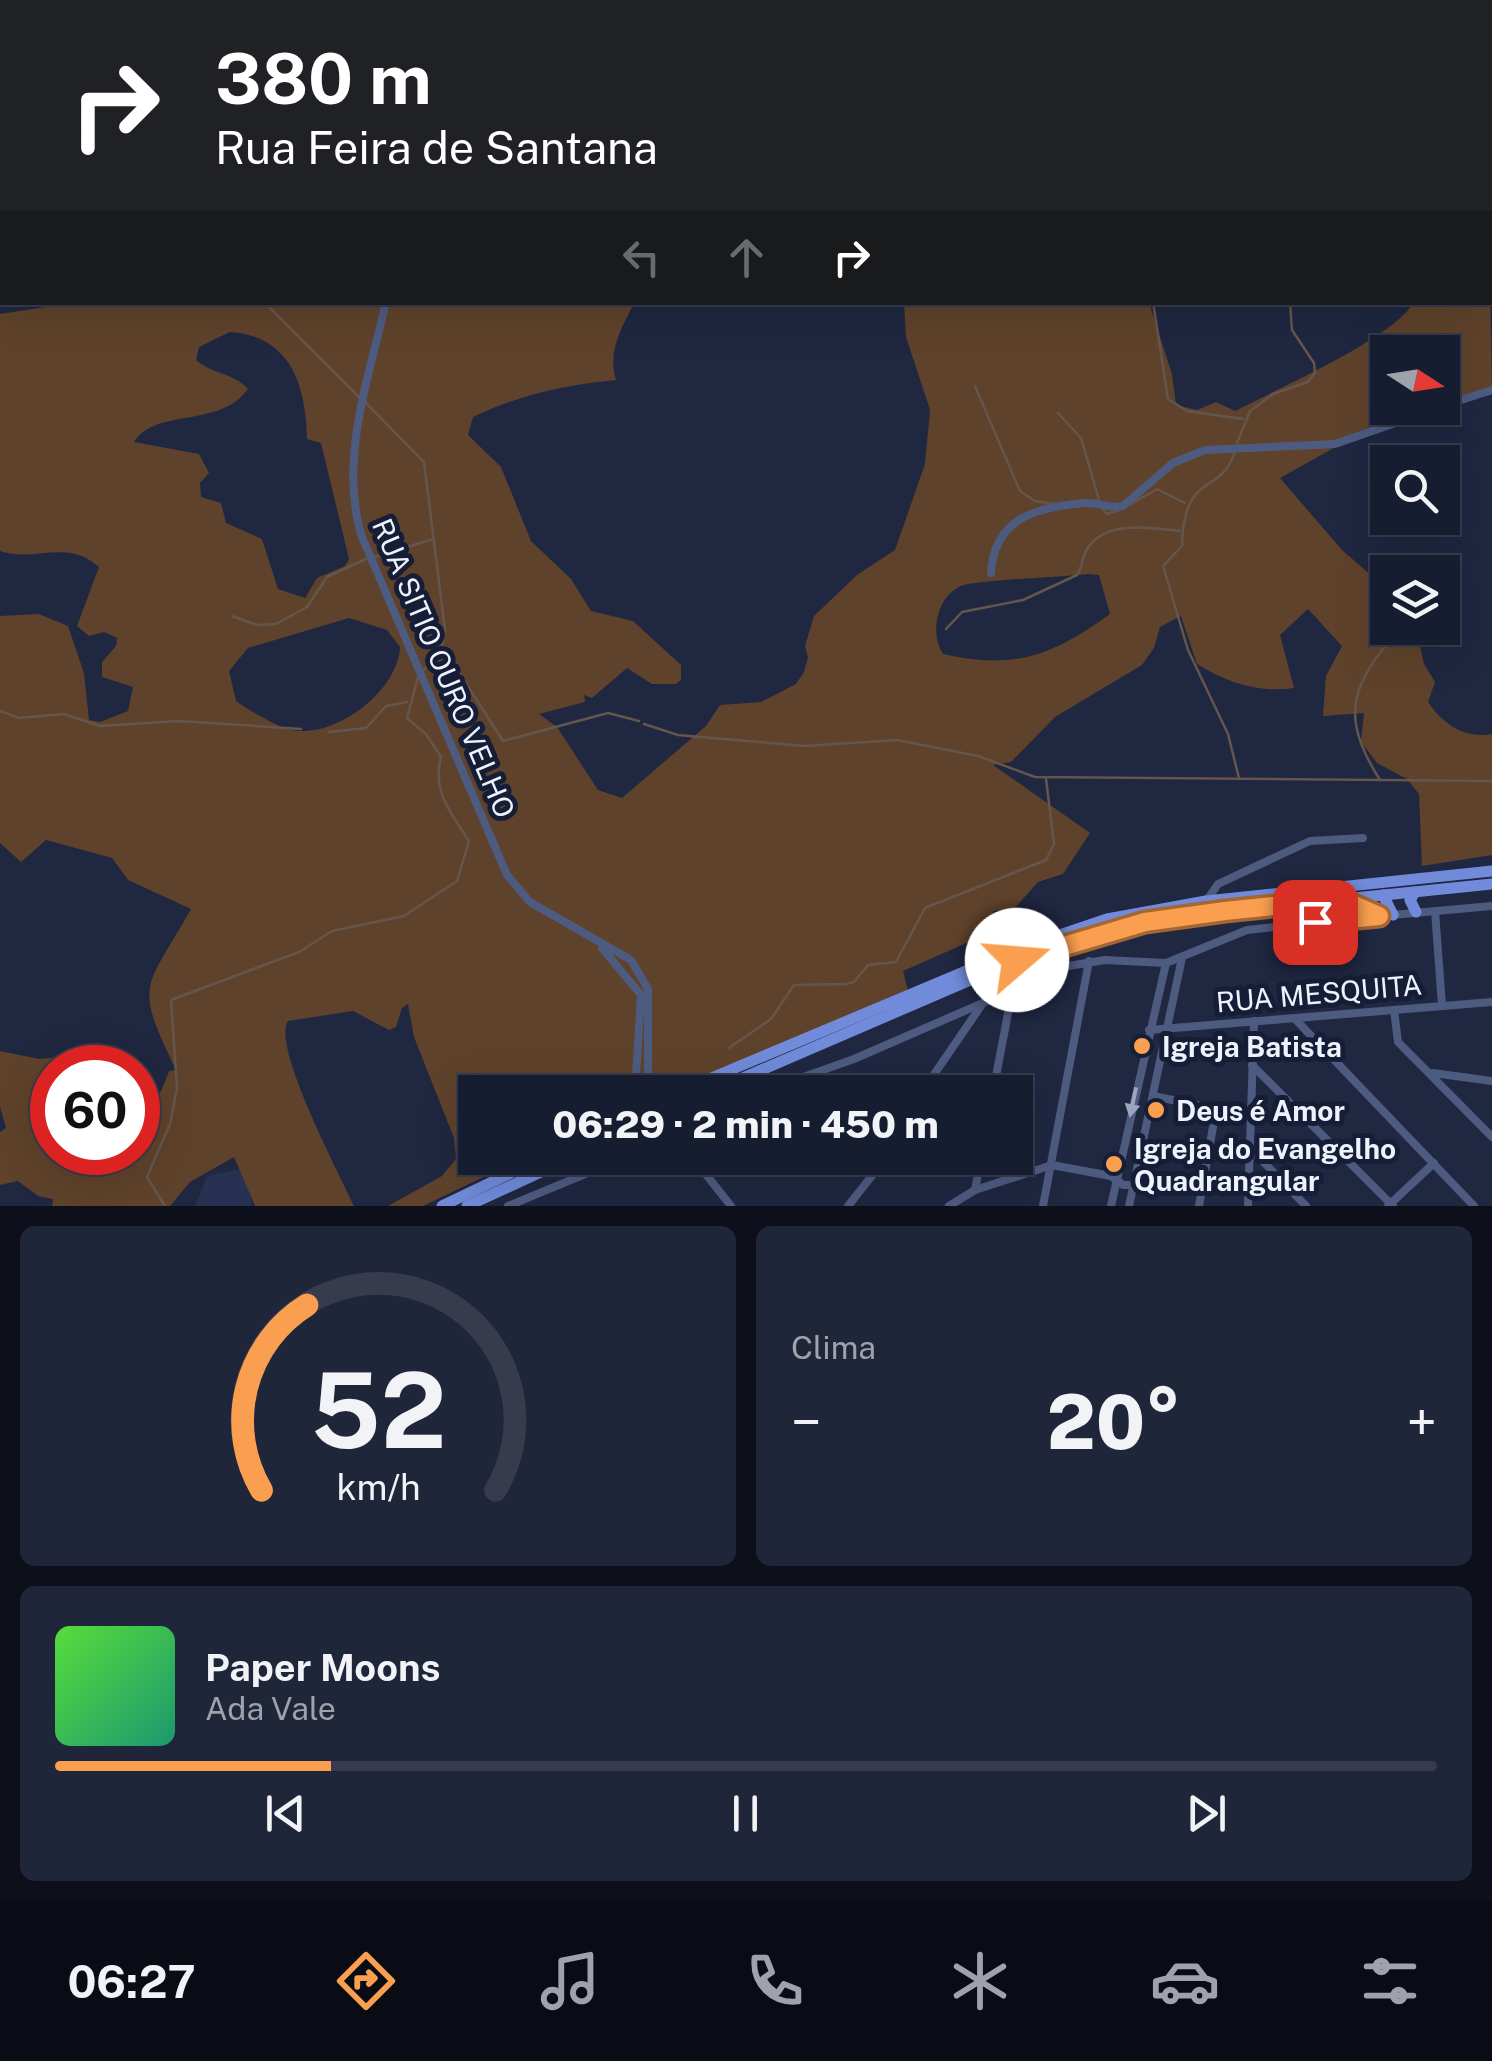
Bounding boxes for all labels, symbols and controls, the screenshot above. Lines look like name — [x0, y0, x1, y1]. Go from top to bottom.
text: 380 m — [215, 37, 432, 120]
icon: right — [50, 40, 180, 170]
text: Rua Feira de Santana — [215, 121, 658, 174]
icon: left — [614, 230, 669, 285]
icon: ahead — [719, 230, 774, 285]
icon: right — [824, 230, 879, 285]
north arrow — [1370, 335, 1460, 425]
map controls — [1370, 335, 1460, 645]
button: search — [1370, 445, 1460, 535]
street label: RUA SITIO OURO VELHO — [366, 513, 522, 823]
button: layers — [1370, 555, 1460, 645]
pin — [1273, 880, 1358, 965]
icon: arrive — [1288, 895, 1343, 950]
position arrow — [965, 908, 1069, 1012]
street label: RUA MESQUITA — [1215, 968, 1423, 1018]
place label: Igreja Batista — [1162, 1030, 1342, 1063]
marker: Igreja Batista — [1131, 1035, 1153, 1057]
speed limit sign: 60 — [30, 1045, 160, 1175]
one-way arrow — [1125, 1086, 1140, 1117]
place label: Deus é Amor — [1176, 1094, 1345, 1127]
marker: Deus é Amor — [1145, 1099, 1167, 1121]
text: 06:29 · 2 min · 450 m — [552, 1102, 939, 1147]
place label: Igreja do Evangelho Quadrangular — [1134, 1132, 1396, 1197]
marker: Igreja do Evangelho Quadrangular — [1103, 1153, 1125, 1175]
text: Clima — [791, 1329, 876, 1366]
text: 52 — [310, 1349, 446, 1471]
text: 20° — [1047, 1378, 1181, 1466]
text: − — [791, 1390, 822, 1454]
text: + — [1406, 1390, 1437, 1454]
text: km/h — [336, 1466, 420, 1508]
text: Paper Moons — [205, 1645, 440, 1690]
text: Ada Vale — [205, 1690, 336, 1727]
icon: previous — [258, 1786, 313, 1841]
icon: pause — [718, 1786, 773, 1841]
icon: next — [1179, 1786, 1234, 1841]
icon: directions — [331, 1946, 401, 2016]
icon: music — [535, 1946, 605, 2016]
icon: phone — [740, 1946, 810, 2016]
icon: climate — [945, 1946, 1015, 2016]
icon: car — [1150, 1946, 1220, 2016]
icon: filters — [1355, 1946, 1425, 2016]
text: 06:27 — [67, 1955, 196, 2008]

